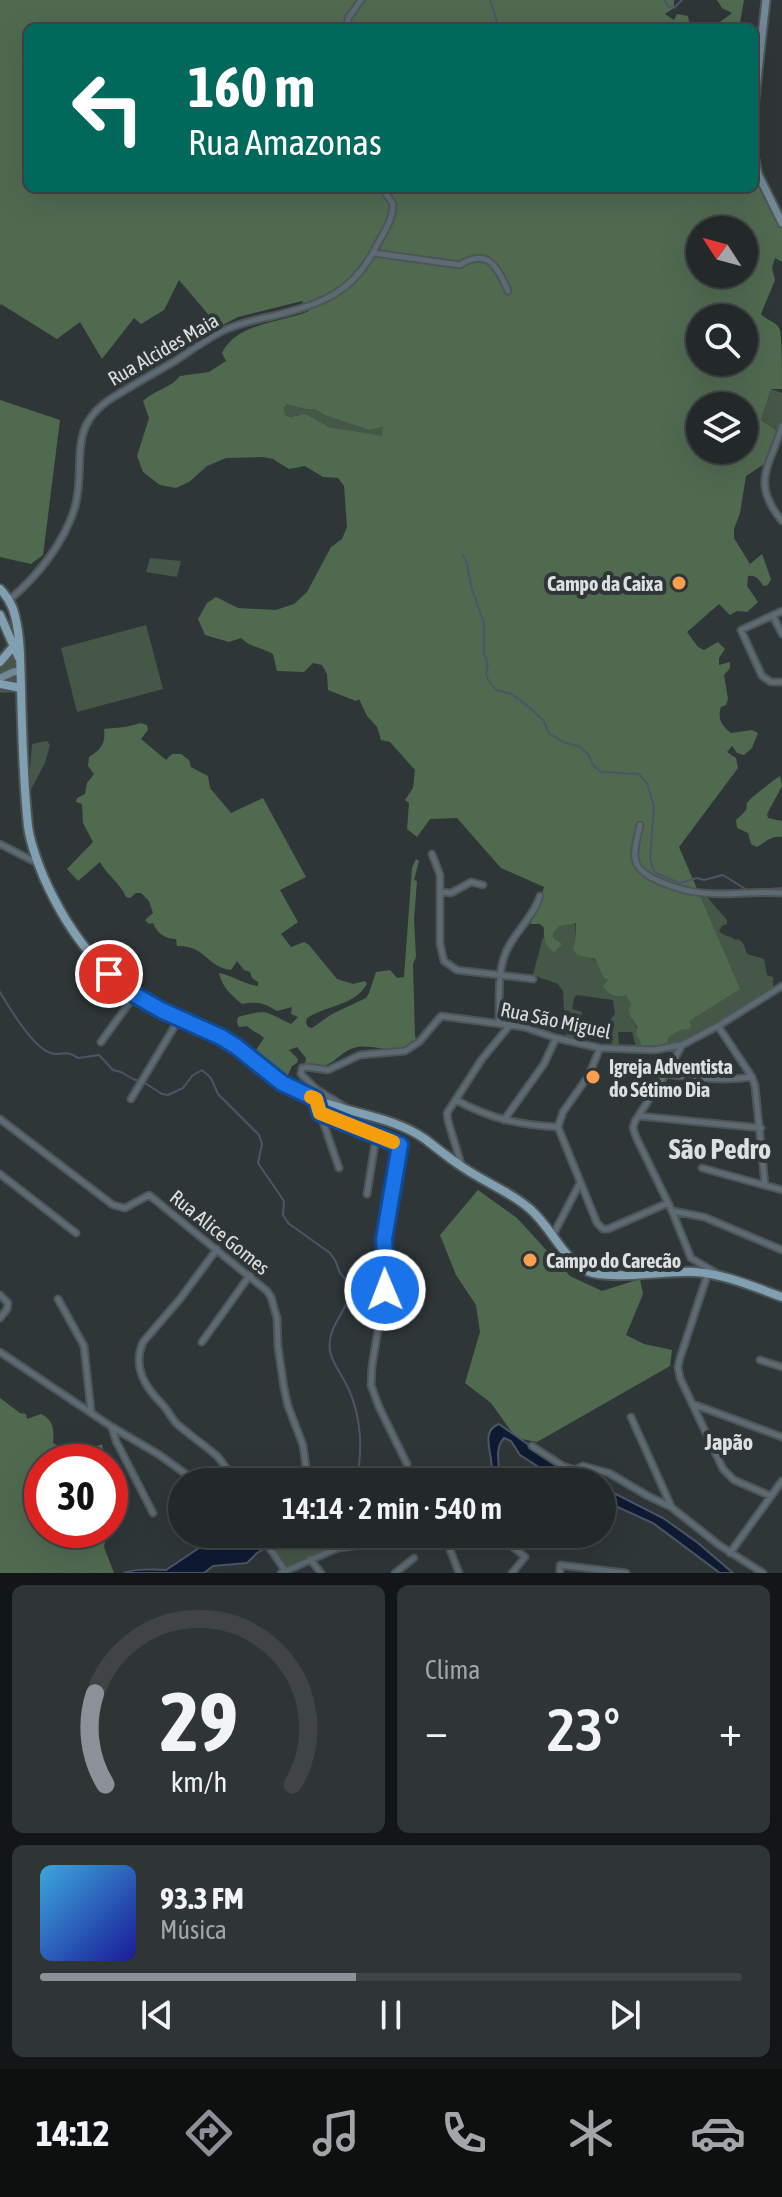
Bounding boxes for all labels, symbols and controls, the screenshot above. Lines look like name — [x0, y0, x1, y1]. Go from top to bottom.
text: 160 m — [188, 55, 315, 119]
icon: left — [56, 56, 160, 160]
text: Rua Amazonas — [188, 121, 382, 163]
north arrow — [686, 216, 758, 288]
map controls — [686, 216, 758, 464]
button: search — [686, 304, 758, 376]
street label: Rua Alcides Maia — [104, 308, 222, 390]
button: layers — [686, 392, 758, 464]
place label: Campo da Caixa — [547, 572, 663, 595]
marker: Campo da Caixa — [670, 574, 688, 592]
pin — [75, 940, 143, 1008]
icon: arrive — [87, 952, 131, 996]
street label: Rua São Miguel — [499, 997, 614, 1043]
place label: Igreja Adventista do Sétimo Dia — [609, 1055, 733, 1101]
marker: Igreja Adventista do Sétimo Dia — [584, 1068, 602, 1086]
district label: São Pedro — [669, 1133, 771, 1165]
street label: Rua Alice Gomes — [166, 1185, 274, 1279]
position arrow — [343, 1248, 427, 1332]
place label: Campo do Carecão — [546, 1249, 681, 1272]
marker: Campo do Carecão — [521, 1251, 539, 1269]
district label: Japão — [704, 1429, 753, 1455]
speed limit sign: 30 — [24, 1444, 128, 1548]
text: 14:14 · 2 min · 540 m — [282, 1491, 502, 1525]
text: Clima — [425, 1655, 480, 1685]
text: 29 — [159, 1673, 238, 1769]
text: 23° — [547, 1695, 620, 1764]
text: − — [425, 1705, 448, 1755]
text: + — [719, 1705, 742, 1755]
text: km/h — [170, 1765, 227, 1798]
text: 93.3 FM — [160, 1881, 244, 1915]
text: Música — [160, 1915, 227, 1945]
icon: previous — [135, 1993, 179, 2037]
icon: pause — [369, 1993, 413, 2037]
icon: next — [603, 1993, 647, 2037]
icon: directions — [181, 2105, 237, 2161]
icon: music — [308, 2105, 364, 2161]
icon: phone — [436, 2105, 492, 2161]
icon: climate — [563, 2105, 619, 2161]
icon: car — [690, 2105, 746, 2161]
text: 14:12 — [36, 2112, 110, 2154]

